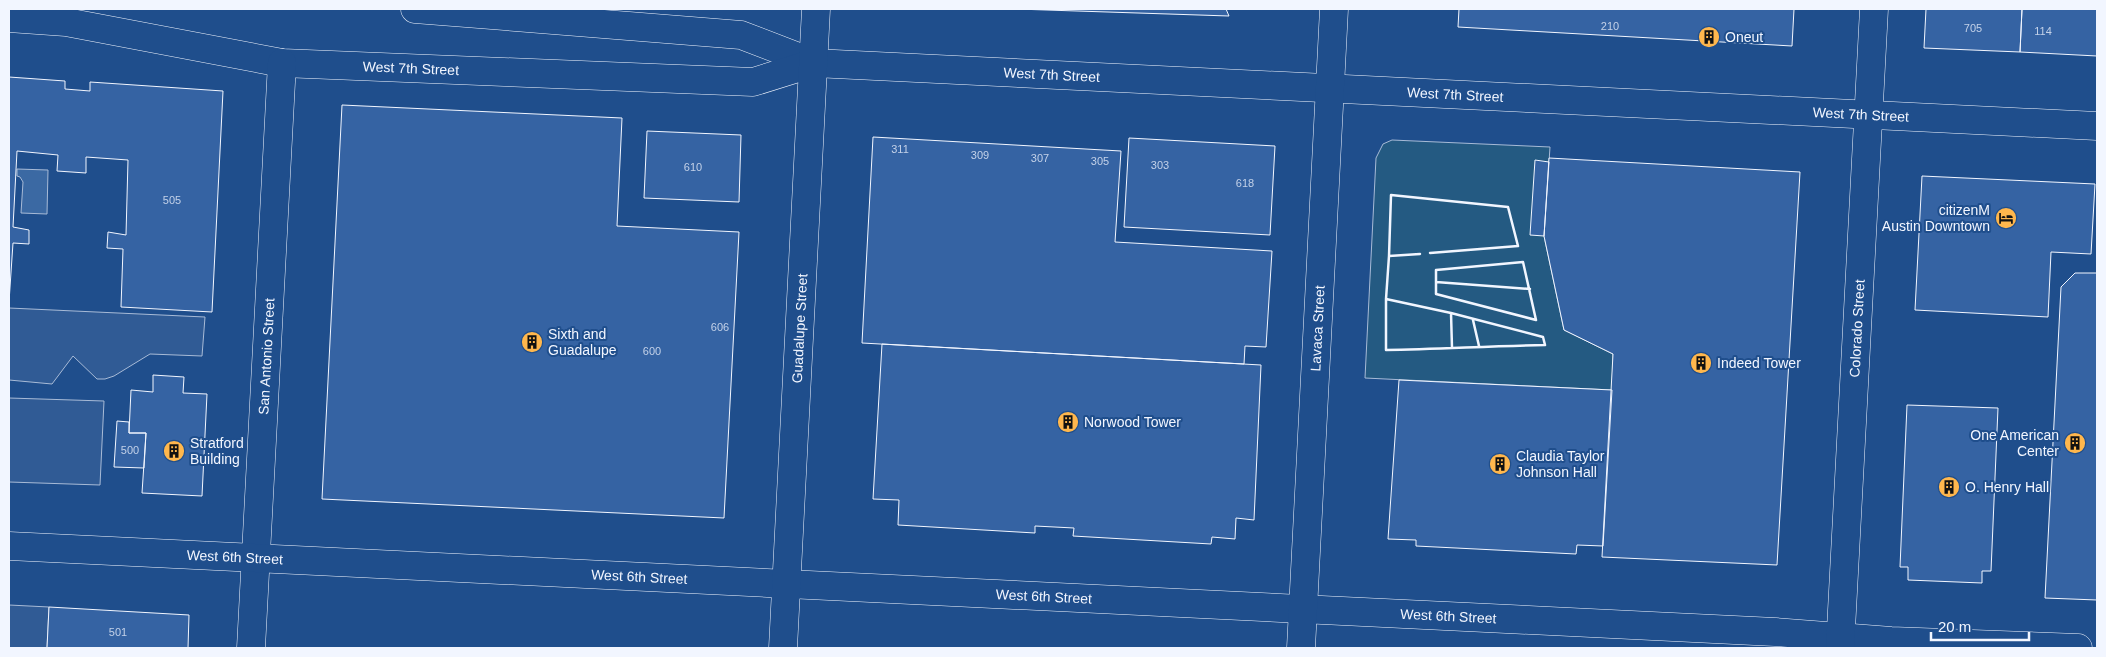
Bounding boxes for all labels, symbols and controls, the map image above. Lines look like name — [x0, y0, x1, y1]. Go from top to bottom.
house number: 210 — [1601, 20, 1619, 32]
house number: 705 — [1964, 22, 1982, 34]
building icon: Oneut — [1697, 25, 1721, 49]
house number: 114 — [2034, 25, 2052, 37]
place label: Oneut — [1725, 29, 1763, 45]
street label: West 7th Street — [362, 58, 459, 78]
street label: West 7th Street — [1003, 64, 1100, 85]
street label: West 7th Street — [1407, 84, 1504, 105]
street label: West 7th Street — [1812, 104, 1909, 125]
house number: 311 — [891, 143, 909, 155]
house number: 309 — [971, 149, 989, 161]
house number: 307 — [1031, 152, 1049, 164]
house number: 305 — [1091, 155, 1109, 167]
house number: 303 — [1151, 159, 1169, 171]
house number: 610 — [684, 161, 702, 173]
house number: 618 — [1236, 177, 1254, 189]
house number: 505 — [163, 194, 181, 206]
place label: citizenM Austin Downtown — [1882, 202, 1990, 234]
hotel icon: citizenM Austin Downtown — [1994, 206, 2018, 230]
street label: Guadalupe Street — [789, 273, 810, 384]
street label: Colorado Street — [1846, 279, 1868, 378]
street label: Lavaca Street — [1307, 285, 1328, 372]
street label: San Antonio Street — [255, 298, 278, 415]
house number: 606 — [711, 321, 729, 333]
place label: Sixth and Guadalupe — [548, 326, 617, 358]
building icon: Sixth and Guadalupe — [520, 330, 544, 354]
house number: 600 — [643, 345, 661, 357]
building icon: Indeed Tower — [1689, 351, 1713, 375]
place label: Indeed Tower — [1717, 355, 1801, 371]
building icon: Norwood Tower — [1056, 410, 1080, 434]
place label: Norwood Tower — [1084, 414, 1181, 430]
place label: One American Center — [1970, 427, 2059, 459]
building icon: One American Center — [2063, 431, 2087, 455]
place label: Stratford Building — [190, 435, 244, 467]
building icon: Stratford Building — [162, 439, 186, 463]
house number: 500 — [121, 444, 139, 456]
place label: Claudia Taylor Johnson Hall — [1516, 448, 1605, 480]
building icon: Claudia Taylor Johnson Hall — [1488, 452, 1512, 476]
building icon: O. Henry Hall — [1937, 475, 1961, 499]
place label: O. Henry Hall — [1965, 479, 2049, 495]
street label: West 6th Street — [186, 547, 283, 567]
street label: West 6th Street — [591, 566, 688, 587]
street label: West 6th Street — [995, 586, 1092, 607]
street label: West 6th Street — [1400, 606, 1497, 626]
scale bar — [1931, 610, 2028, 642]
text: 20 m — [1938, 618, 1971, 635]
house number: 501 — [109, 626, 127, 638]

